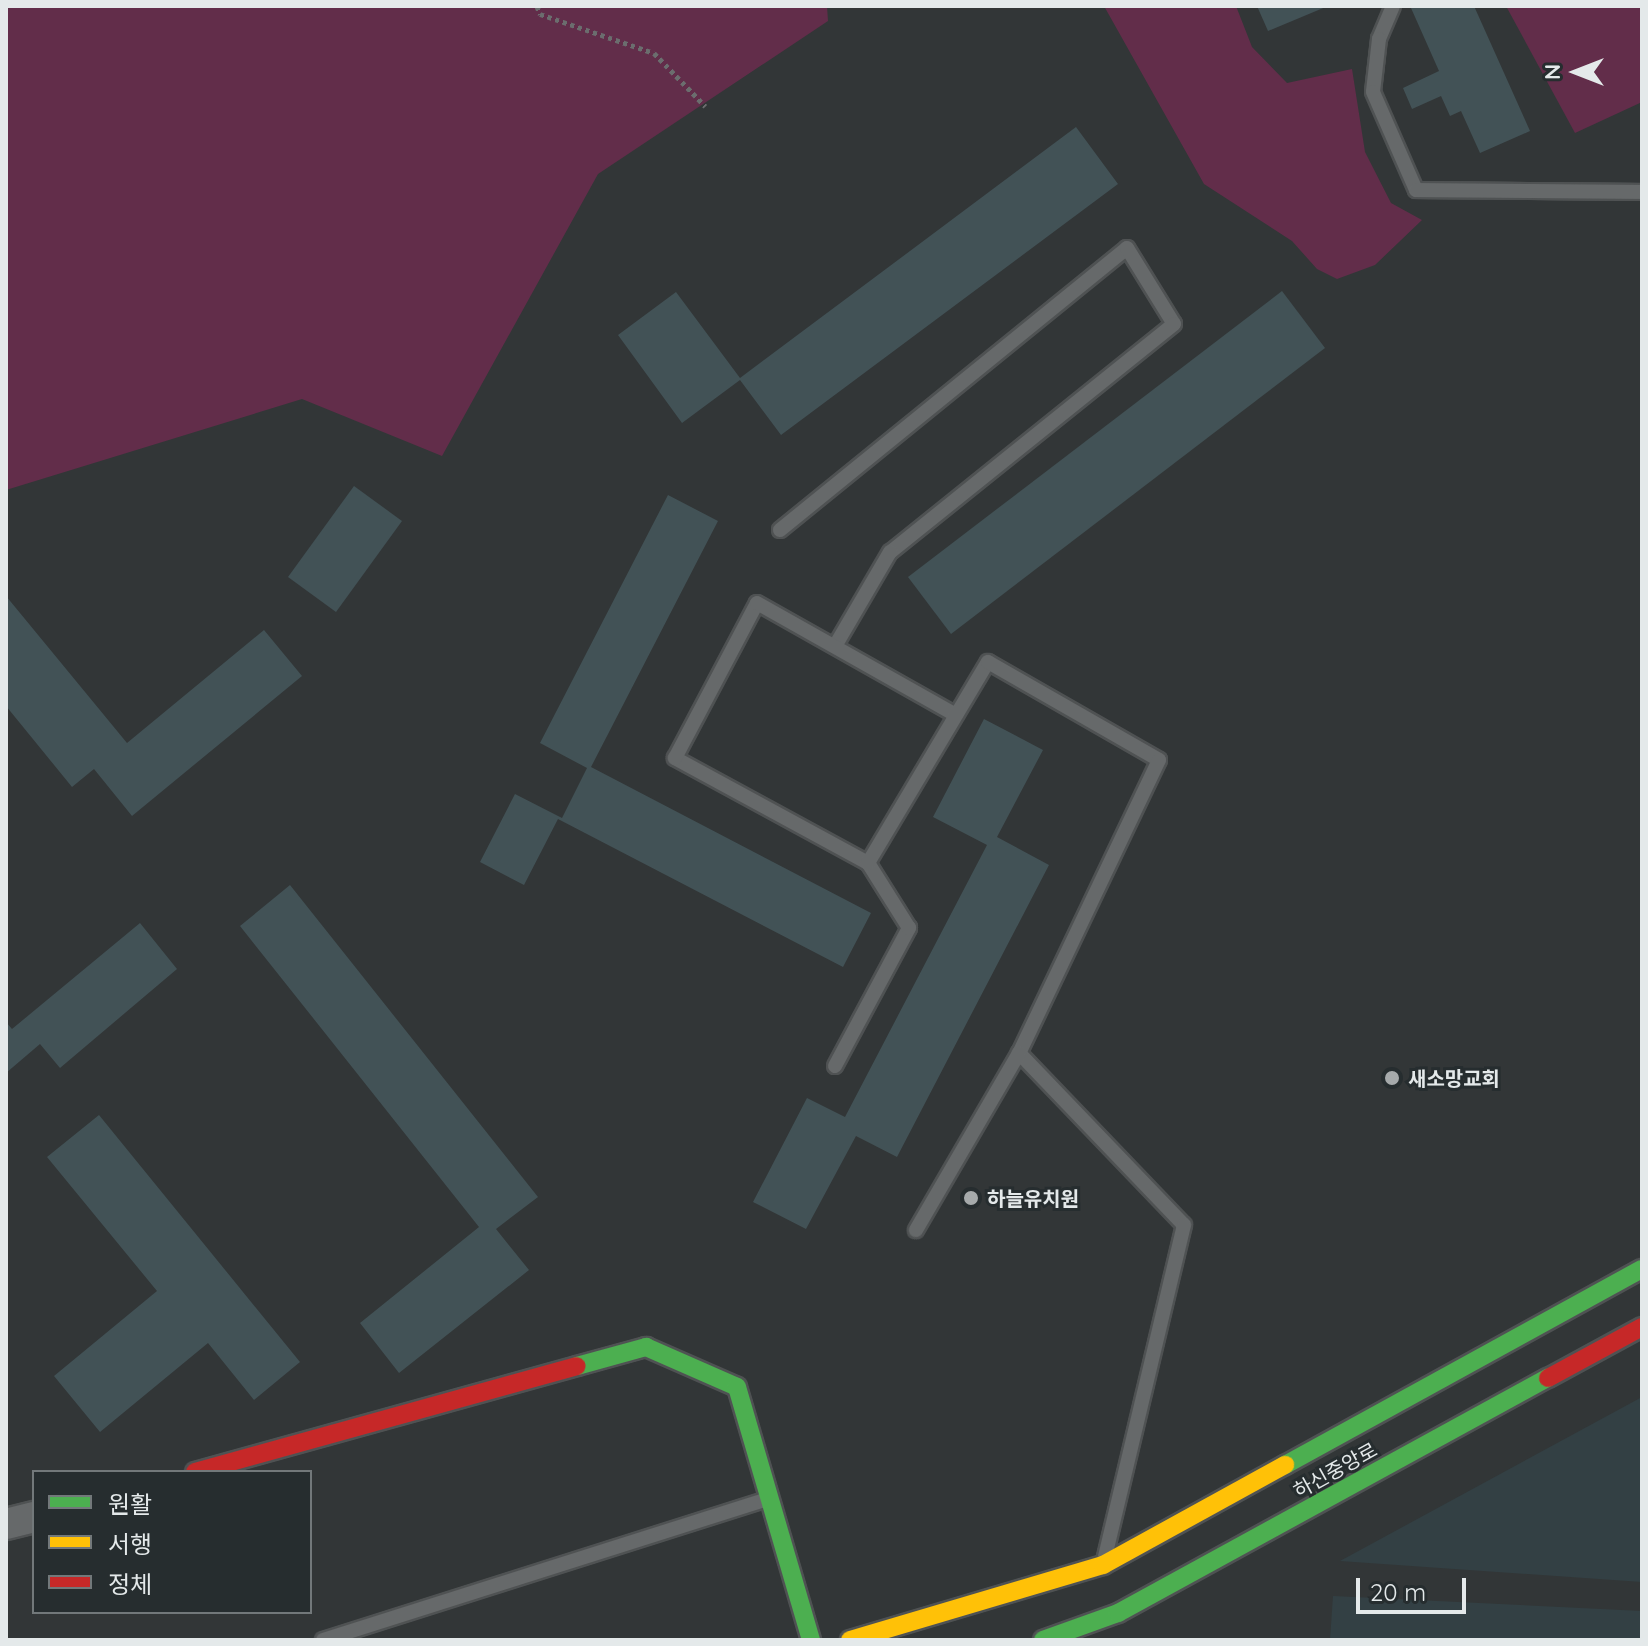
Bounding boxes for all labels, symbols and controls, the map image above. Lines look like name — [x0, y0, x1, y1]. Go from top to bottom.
north arrow — [1536, 32, 1616, 112]
text: N — [1538, 64, 1566, 80]
place label: 새소망교회 — [1408, 1066, 1500, 1090]
marker: 새소망교회 — [1383, 1069, 1401, 1087]
place label: 하늘유치원 — [987, 1186, 1079, 1210]
marker: 하늘유치원 — [962, 1189, 980, 1207]
street label: 하신중앙로 — [1289, 1437, 1381, 1503]
legend — [32, 1470, 312, 1614]
text: 원활 — [108, 1489, 152, 1519]
text: 서행 — [108, 1529, 152, 1559]
scale bar — [1360, 1562, 1470, 1612]
text: 정체 — [108, 1569, 152, 1599]
text: 20 m — [1370, 1577, 1426, 1607]

